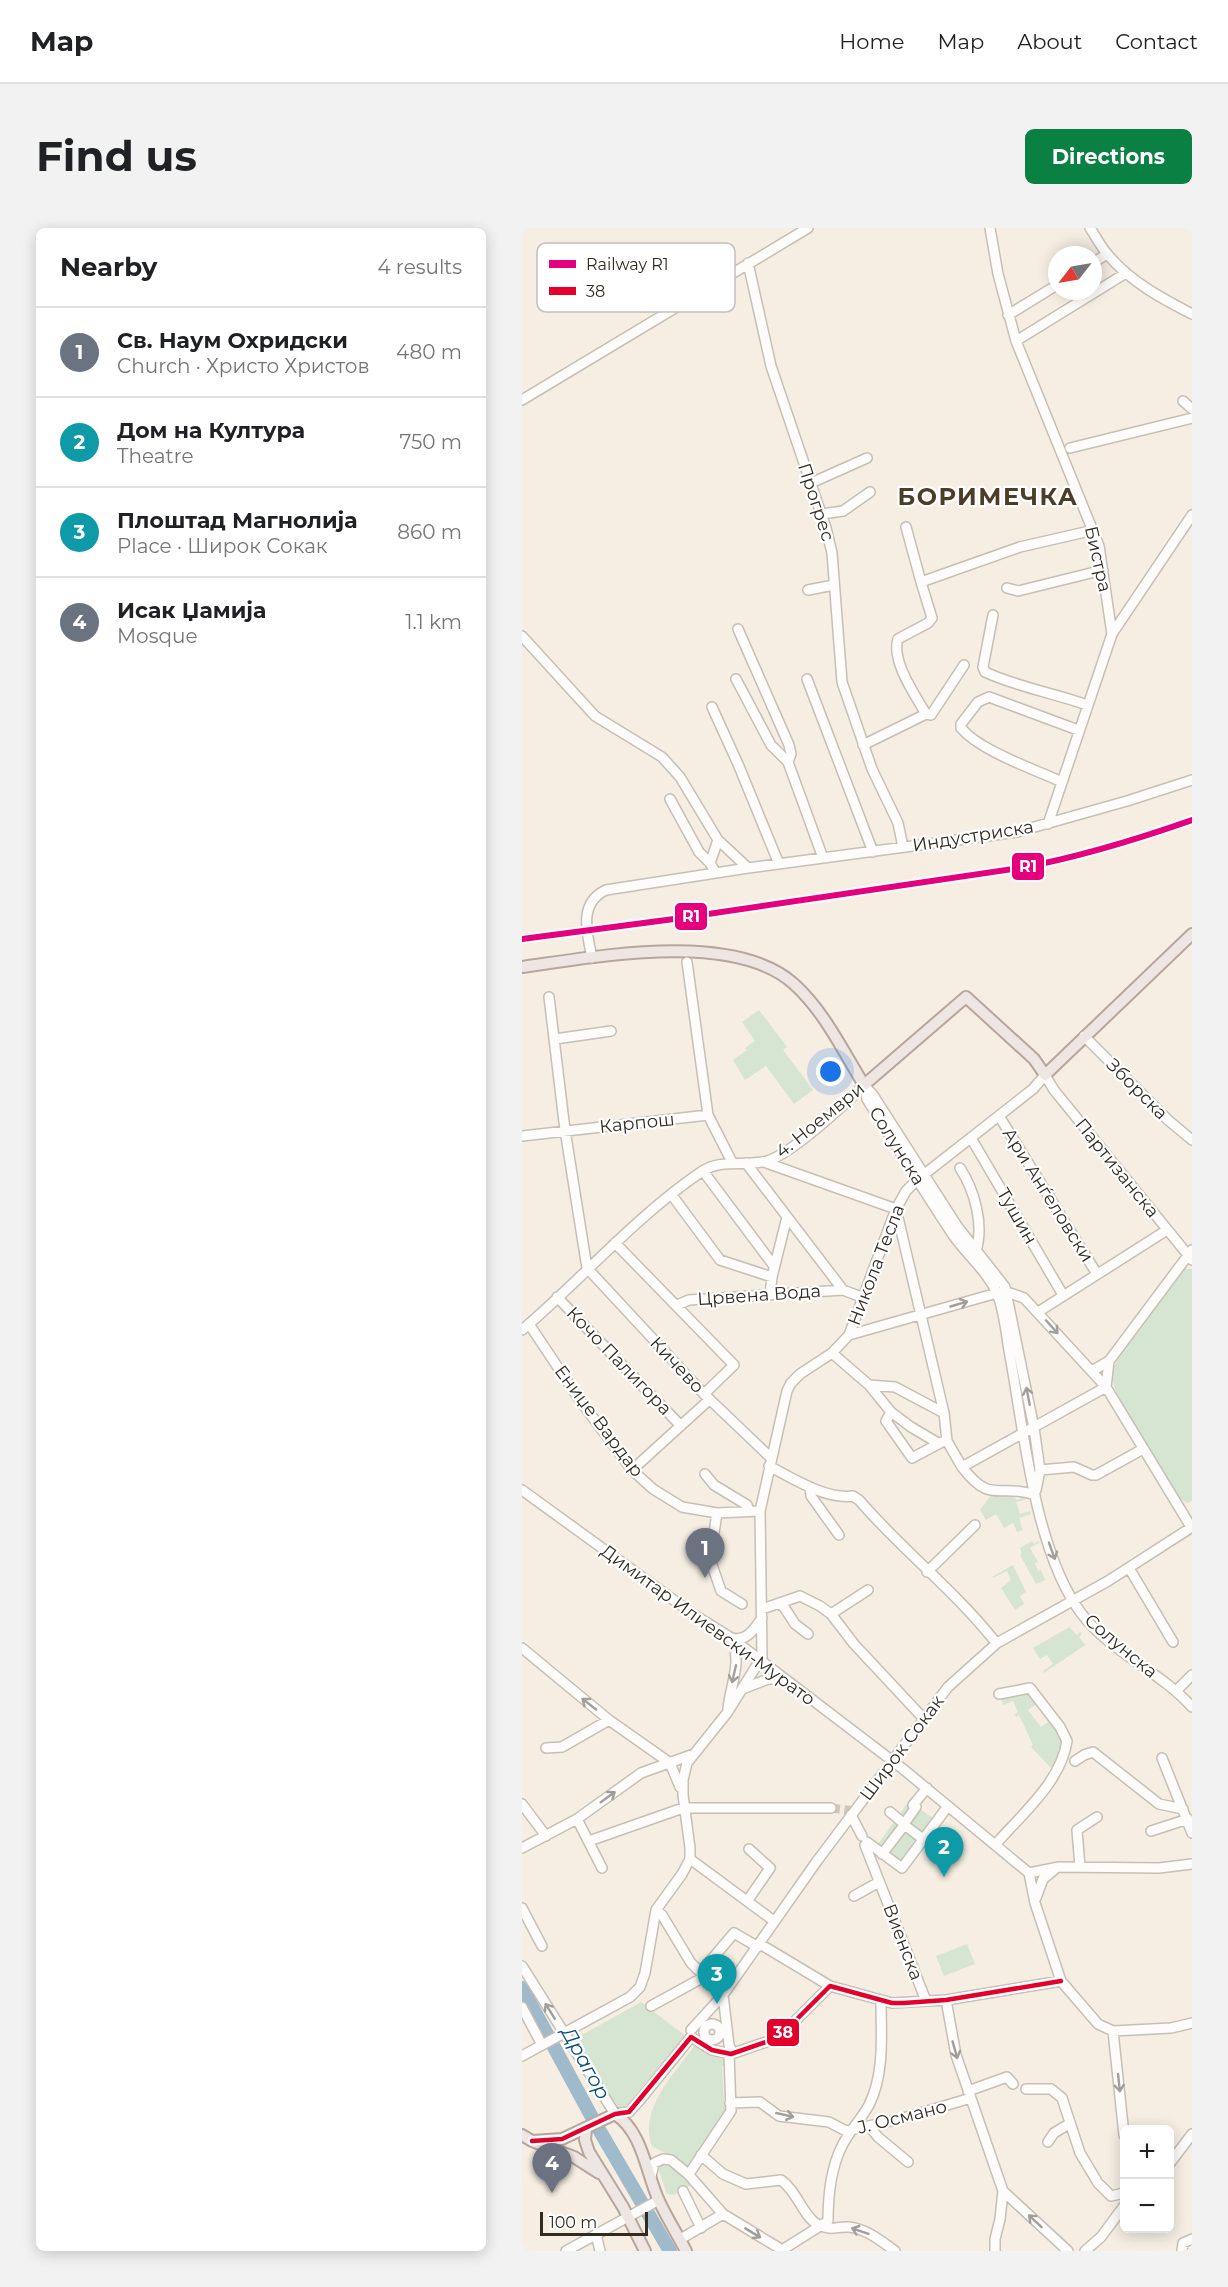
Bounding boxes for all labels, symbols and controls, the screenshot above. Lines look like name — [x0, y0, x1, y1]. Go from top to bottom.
text: Map — [30, 24, 93, 58]
text: Home — [839, 29, 904, 54]
text: Map — [937, 29, 984, 54]
text: About — [1017, 29, 1082, 54]
text: Contact — [1115, 29, 1198, 54]
button: Directions — [1025, 129, 1192, 184]
text: Find us — [36, 130, 197, 182]
legend — [537, 243, 735, 312]
north arrow — [1048, 246, 1102, 300]
text: Nearby — [60, 251, 157, 283]
text: 4 results — [377, 255, 462, 279]
text: Railway R1 — [586, 255, 669, 274]
text: 38 — [586, 282, 605, 301]
text: Св. Наум Охридски — [117, 327, 348, 354]
text: 1 — [76, 340, 83, 364]
text: 480 m — [396, 340, 462, 364]
text: Church · Христо Христов — [117, 354, 370, 378]
text: Дом на Култура — [117, 417, 305, 444]
text: 2 — [74, 430, 85, 454]
text: 750 m — [400, 430, 462, 454]
text: Theatre — [117, 444, 194, 468]
street label: Прогрес — [793, 460, 839, 544]
district label: БОРИМЕЧКА — [898, 482, 1078, 511]
text: Плоштад Магнолија — [117, 507, 358, 534]
text: 3 — [74, 520, 85, 544]
text: 860 m — [397, 520, 462, 544]
street label: Бистра — [1080, 524, 1116, 594]
text: Place · Широк Сокак — [117, 534, 327, 558]
text: Исак Џамија — [117, 597, 266, 624]
text: 4 — [73, 610, 86, 634]
text: 1.1 km — [405, 610, 462, 634]
text: Mosque — [117, 624, 197, 648]
street label: Индустриска — [911, 816, 1035, 856]
line badge: R1 — [1011, 852, 1045, 881]
text: R1 — [1019, 857, 1037, 876]
line badge: R1 — [674, 902, 708, 931]
text: R1 — [682, 907, 700, 926]
street label: Зборска — [1102, 1054, 1172, 1124]
your location — [816, 1057, 845, 1086]
street label: 4. Ноември — [771, 1077, 869, 1163]
street label: Солунска — [864, 1103, 930, 1189]
street label: Карпош — [598, 1108, 676, 1138]
street label: Партизанска — [1070, 1114, 1164, 1222]
street label: Ари Анѓеловски — [998, 1124, 1098, 1266]
street label: Тушин — [992, 1184, 1042, 1248]
street label: Никола Тесла — [843, 1201, 909, 1329]
street label: Црвена Вода — [697, 1280, 821, 1310]
one-way arrow — [949, 1298, 968, 1310]
street label: Кочо Палигора — [562, 1302, 676, 1420]
one-way arrow — [1045, 1319, 1059, 1334]
street label: Кичево — [645, 1332, 709, 1398]
street label: Ениџе Вардар — [550, 1361, 648, 1481]
one-way arrow — [1022, 1387, 1033, 1406]
pin: 1 — [686, 1528, 724, 1578]
street label: Димитар Илиевски-Мурато — [597, 1540, 819, 1710]
one-way arrow — [1047, 1541, 1058, 1560]
street label: Солунска — [1080, 1609, 1162, 1683]
one-way arrow — [728, 1664, 740, 1683]
street label: Широк Сокак — [855, 1691, 949, 1805]
one-way arrow — [581, 1697, 597, 1710]
one-way arrow — [600, 1791, 616, 1803]
pin: 2 — [924, 1828, 964, 1877]
street label: Виенска — [878, 1901, 928, 1983]
pin: 3 — [698, 1954, 736, 2004]
one-way arrow — [544, 2003, 556, 2020]
line badge: 38 — [766, 2018, 800, 2047]
water label: Драгор — [555, 2021, 616, 2103]
text: 38 — [772, 2023, 793, 2042]
one-way arrow — [950, 2040, 961, 2059]
one-way arrow — [1114, 2073, 1125, 2092]
street label: Ј. Османо — [855, 2095, 949, 2139]
one-way arrow — [775, 2110, 794, 2122]
map controls — [1120, 2125, 1174, 2233]
button: + — [1120, 2125, 1174, 2179]
pin: 4 — [532, 2144, 572, 2193]
button: − — [1120, 2179, 1174, 2233]
scale bar — [540, 2209, 648, 2236]
text: 100 m — [549, 2213, 597, 2232]
one-way arrow — [1028, 2214, 1043, 2228]
one-way arrow — [851, 2224, 870, 2235]
one-way arrow — [744, 2228, 761, 2240]

